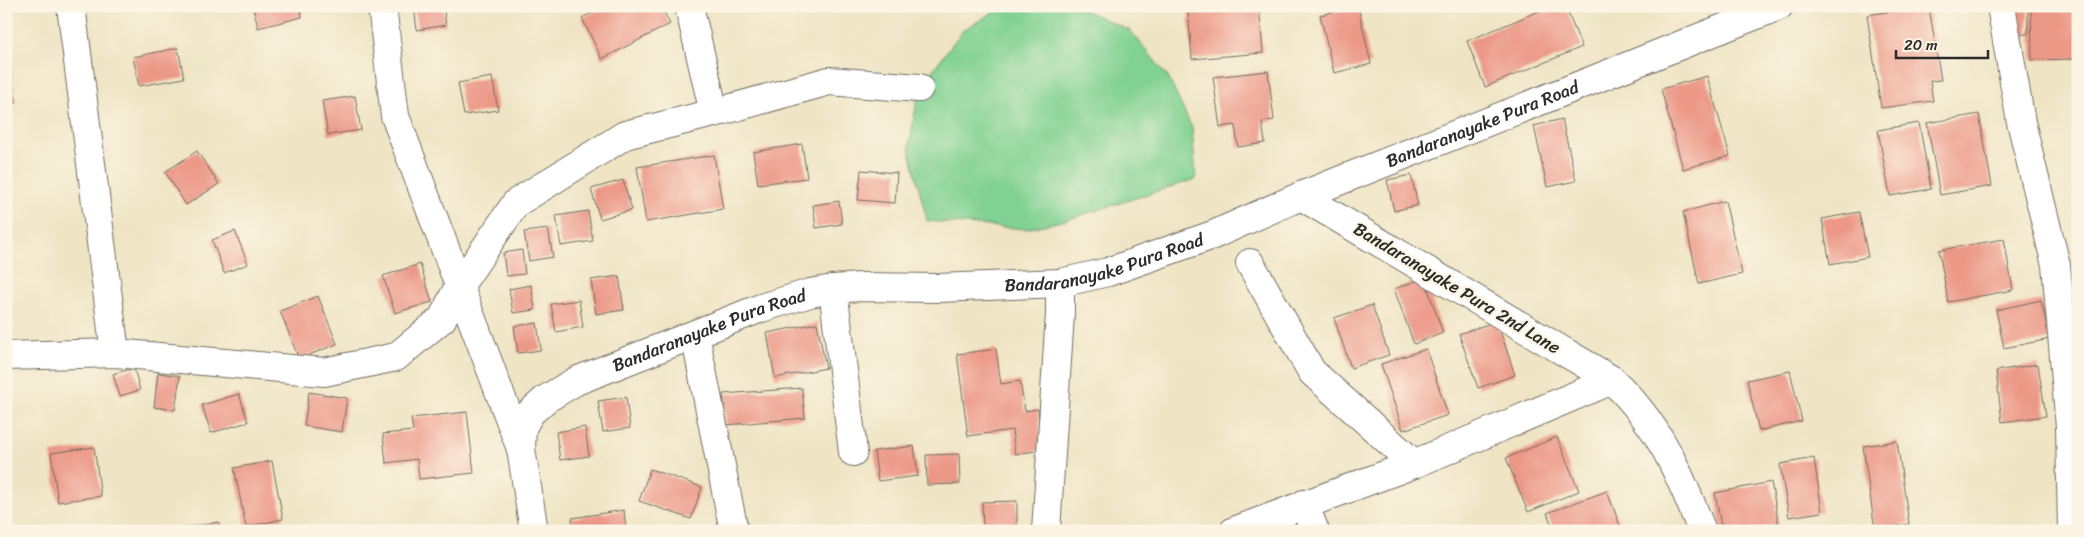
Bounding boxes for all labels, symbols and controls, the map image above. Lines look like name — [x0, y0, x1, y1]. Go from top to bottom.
scale bar — [1896, 28, 1989, 60]
text: 20 m — [1904, 32, 1938, 58]
street label: Bandaranayake Pura Road — [1381, 71, 1585, 177]
street label: Bandaranayake Pura 2nd Lane — [1347, 213, 1567, 363]
street label: Bandaranayake Pura Road — [1004, 223, 1209, 301]
street label: Bandaranayake Pura Road — [607, 279, 812, 381]

